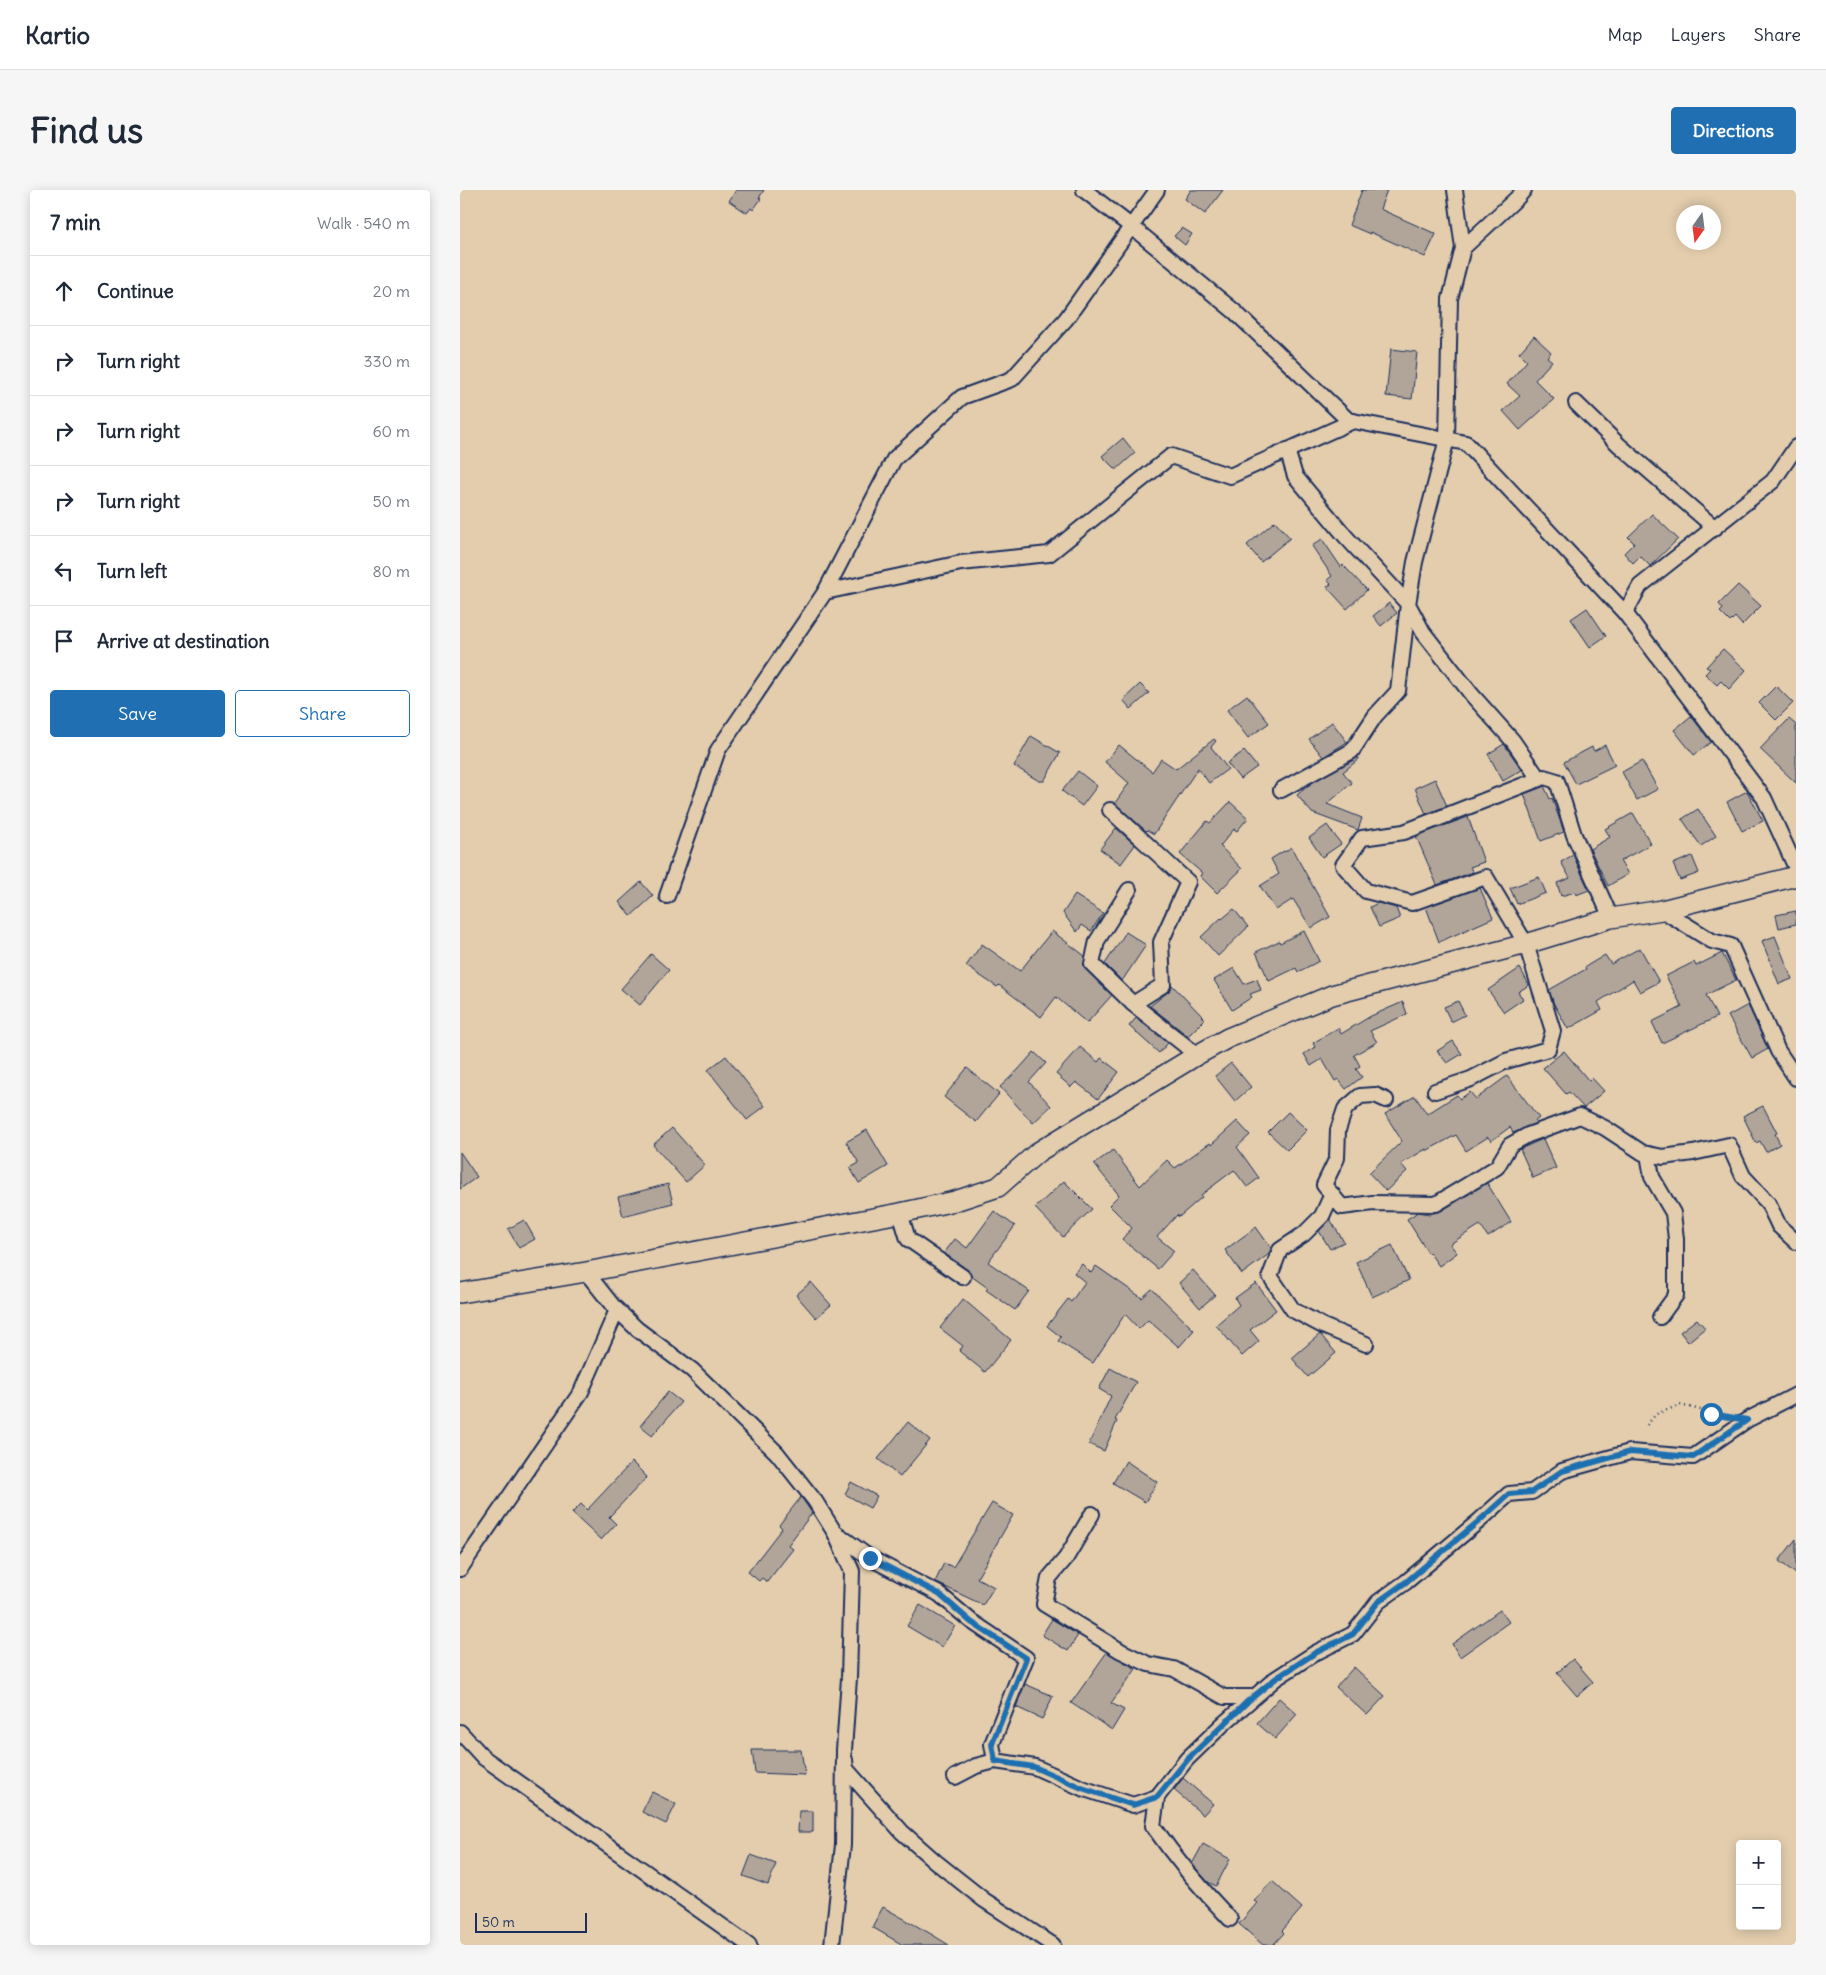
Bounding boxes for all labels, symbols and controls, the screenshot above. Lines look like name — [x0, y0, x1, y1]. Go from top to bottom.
text: Kartio — [25, 20, 90, 50]
text: Map — [1607, 23, 1642, 46]
text: Layers — [1670, 23, 1726, 46]
text: Share — [1754, 23, 1801, 46]
button: Directions — [1671, 107, 1796, 154]
text: Find us — [30, 108, 143, 152]
north arrow — [1676, 205, 1721, 250]
text: 7 min — [50, 209, 101, 236]
text: Walk · 540 m — [317, 213, 410, 233]
icon: ahead — [50, 277, 78, 305]
text: Continue — [97, 279, 174, 303]
text: 20 m — [373, 281, 410, 301]
icon: right — [50, 347, 78, 375]
text: Turn right — [97, 349, 180, 373]
text: 330 m — [363, 351, 410, 371]
icon: right — [50, 417, 78, 445]
text: Turn right — [97, 419, 180, 443]
text: 60 m — [372, 421, 410, 441]
icon: right — [50, 487, 78, 515]
text: Turn right — [97, 489, 180, 513]
text: 50 m — [372, 491, 410, 511]
icon: left — [50, 557, 78, 585]
text: Turn left — [97, 559, 167, 583]
text: 80 m — [372, 561, 410, 581]
icon: arrive — [50, 627, 78, 655]
text: Arrive at destination — [97, 629, 270, 653]
button: Save — [50, 690, 225, 737]
button: Share — [235, 690, 410, 737]
route start — [1700, 1403, 1723, 1426]
route end — [859, 1547, 882, 1570]
map controls — [1736, 1840, 1781, 1930]
button: + — [1736, 1840, 1781, 1885]
button: − — [1736, 1885, 1781, 1930]
scale bar — [475, 1910, 588, 1933]
text: 50 m — [482, 1913, 515, 1931]

